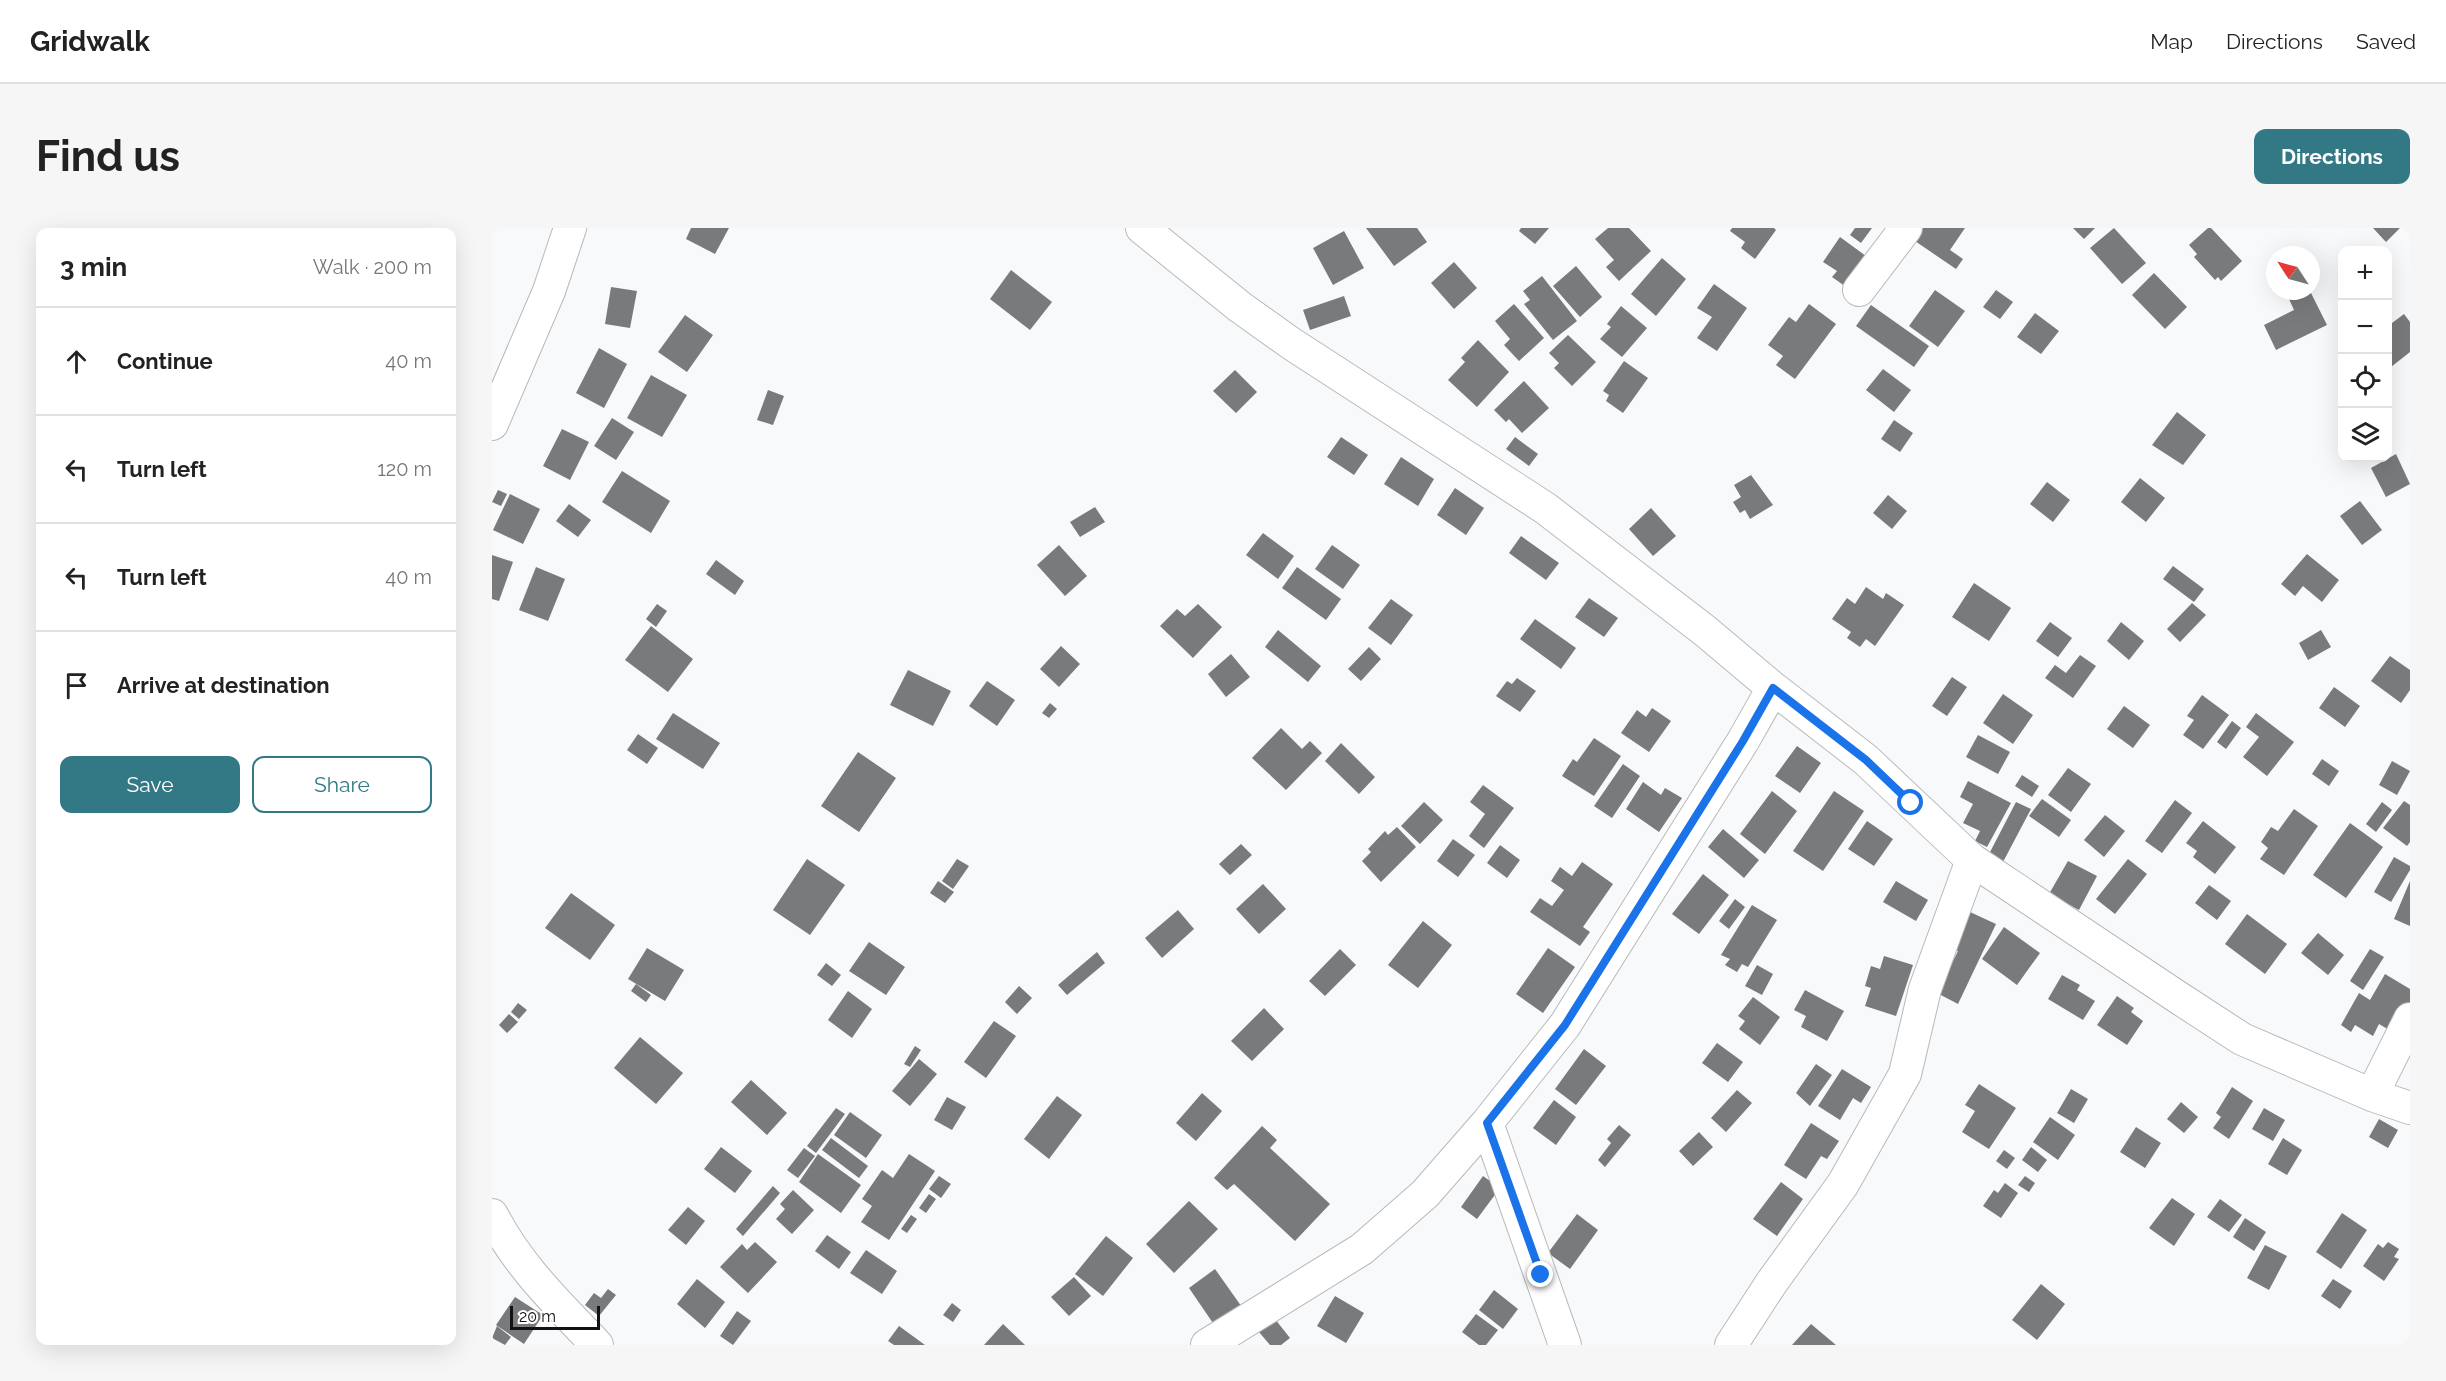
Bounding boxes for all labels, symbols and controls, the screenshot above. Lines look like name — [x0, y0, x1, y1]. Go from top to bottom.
text: Gridwalk — [30, 25, 150, 58]
text: Map — [2150, 29, 2193, 54]
text: Directions — [2226, 29, 2323, 54]
text: Saved — [2356, 29, 2416, 54]
button: Directions — [2254, 129, 2410, 184]
text: Find us — [36, 132, 180, 181]
north arrow — [2266, 246, 2320, 300]
map controls — [2338, 246, 2392, 462]
button: + — [2338, 246, 2392, 300]
text: 3 min — [60, 252, 127, 282]
text: Walk · 200 m — [313, 255, 432, 279]
button: − — [2338, 300, 2392, 354]
icon: ahead — [60, 345, 93, 378]
text: Continue — [117, 348, 213, 374]
text: 40 m — [385, 349, 432, 373]
button: locate — [2338, 354, 2392, 408]
button: layers — [2338, 408, 2392, 462]
icon: left — [60, 453, 93, 486]
text: Turn left — [117, 456, 207, 482]
text: 120 m — [377, 457, 432, 481]
icon: left — [60, 561, 93, 594]
text: Turn left — [117, 564, 207, 590]
text: 40 m — [385, 565, 432, 589]
icon: arrive — [60, 669, 93, 702]
text: Arrive at destination — [117, 672, 330, 698]
button: Save — [60, 756, 240, 813]
button: Share — [252, 756, 432, 813]
route start — [1897, 789, 1923, 815]
route end — [1527, 1261, 1553, 1287]
scale bar — [510, 1303, 600, 1330]
text: 20 m — [519, 1307, 556, 1326]

